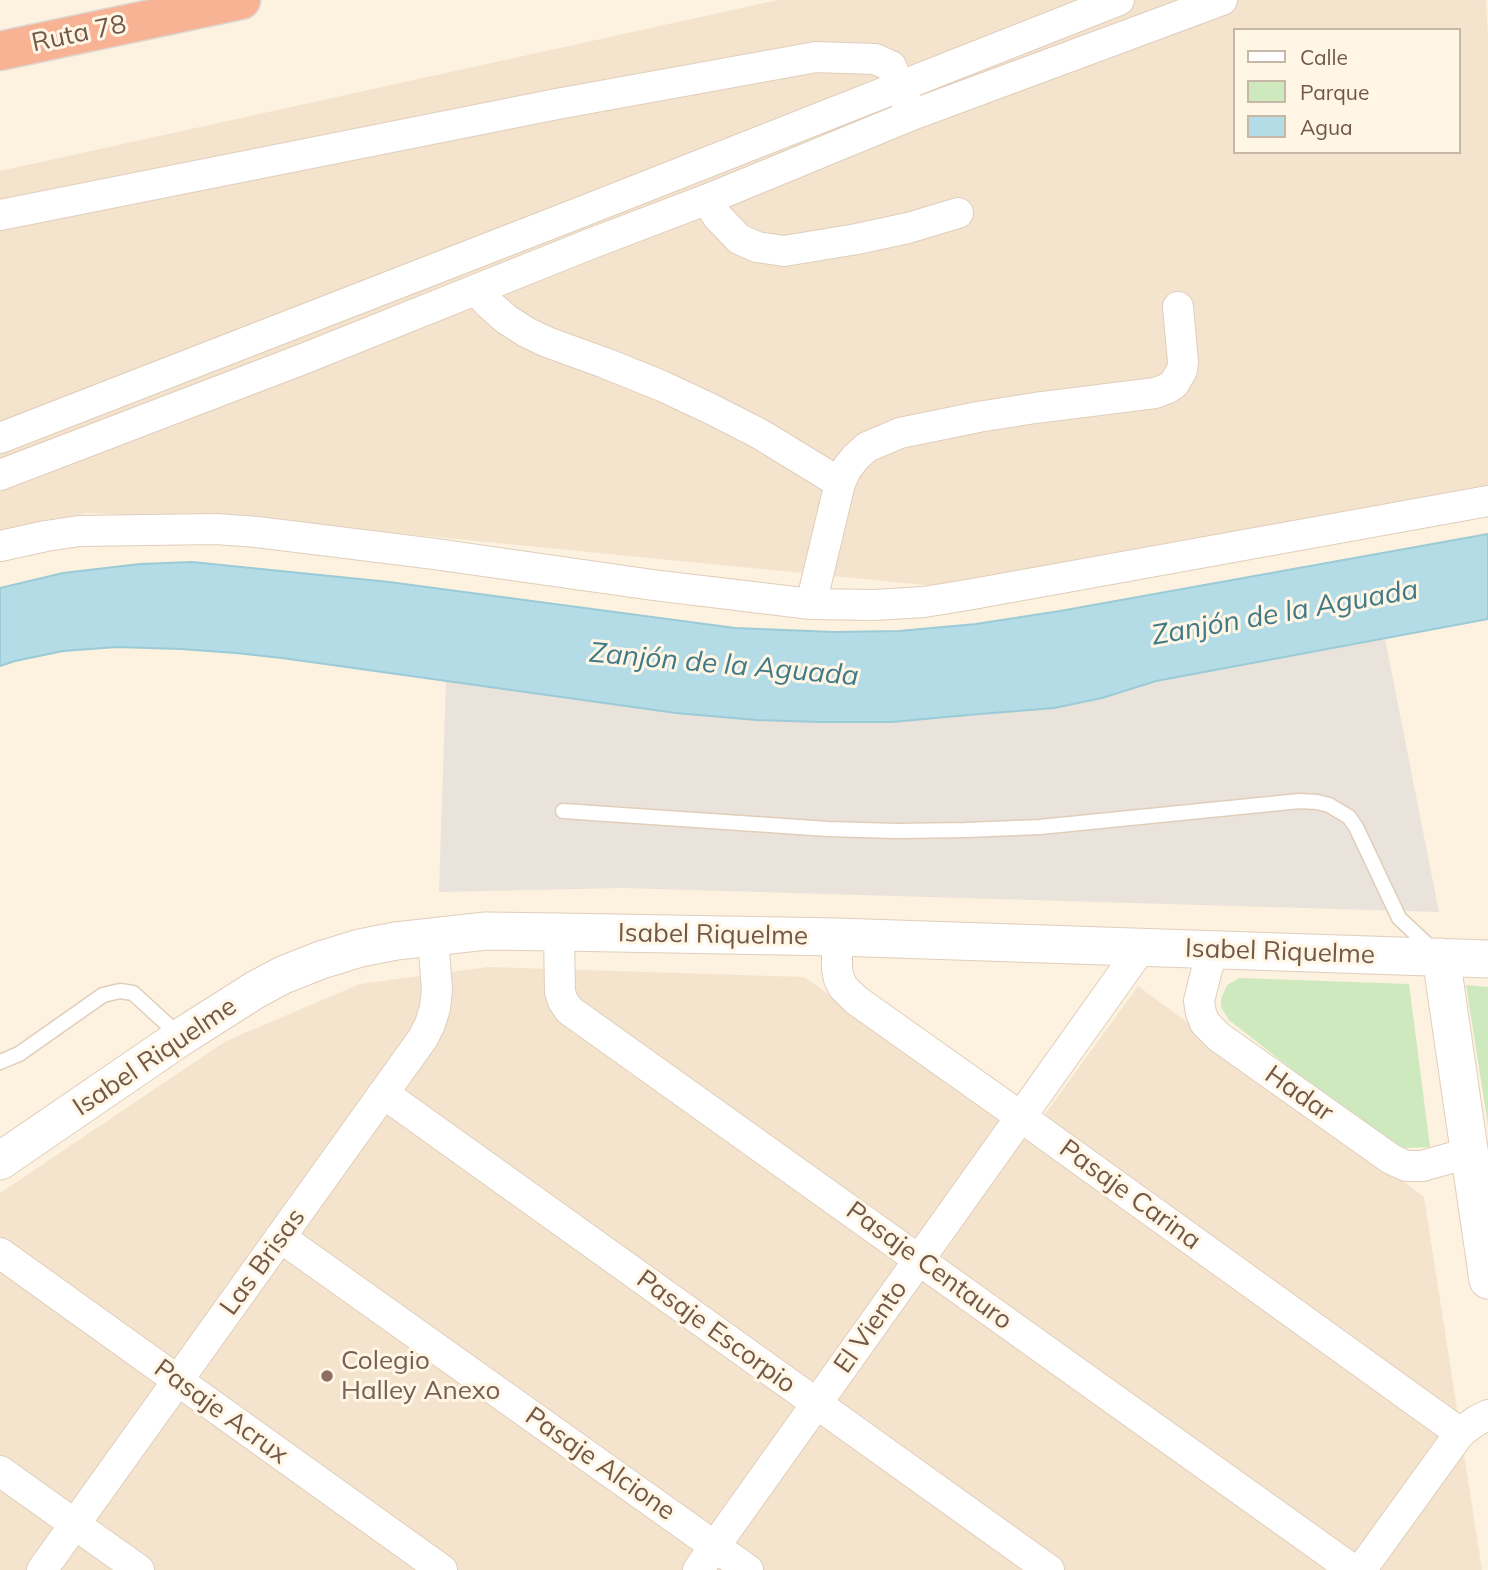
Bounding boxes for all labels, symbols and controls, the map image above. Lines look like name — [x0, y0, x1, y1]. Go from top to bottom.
street label: Ruta 78 — [29, 9, 129, 59]
legend — [1232, 28, 1460, 154]
text: Calle — [1300, 44, 1348, 70]
text: Parque — [1300, 79, 1369, 105]
text: Agua — [1300, 114, 1353, 140]
water label: Zanjón de la Aguada — [1149, 573, 1421, 653]
water label: Zanjón de la Aguada — [588, 636, 860, 694]
street label: Isabel Riquelme — [618, 918, 808, 952]
street label: Isabel Riquelme — [1184, 933, 1376, 971]
street label: Isabel Riquelme — [68, 991, 242, 1123]
street label: Hadar — [1259, 1059, 1339, 1129]
street label: Pasaje Carina — [1053, 1133, 1207, 1257]
street label: Pasaje Centauro — [840, 1195, 1018, 1337]
street label: Las Brisas — [214, 1203, 312, 1321]
street label: Pasaje Escorpio — [630, 1264, 802, 1400]
street label: El Viento — [828, 1275, 914, 1379]
place label: Colegio Halley Anexo — [341, 1345, 500, 1406]
street label: Pasaje Acrux — [148, 1353, 294, 1471]
marker: Colegio Halley Anexo — [319, 1368, 335, 1384]
street label: Pasaje Alcione — [519, 1401, 681, 1527]

